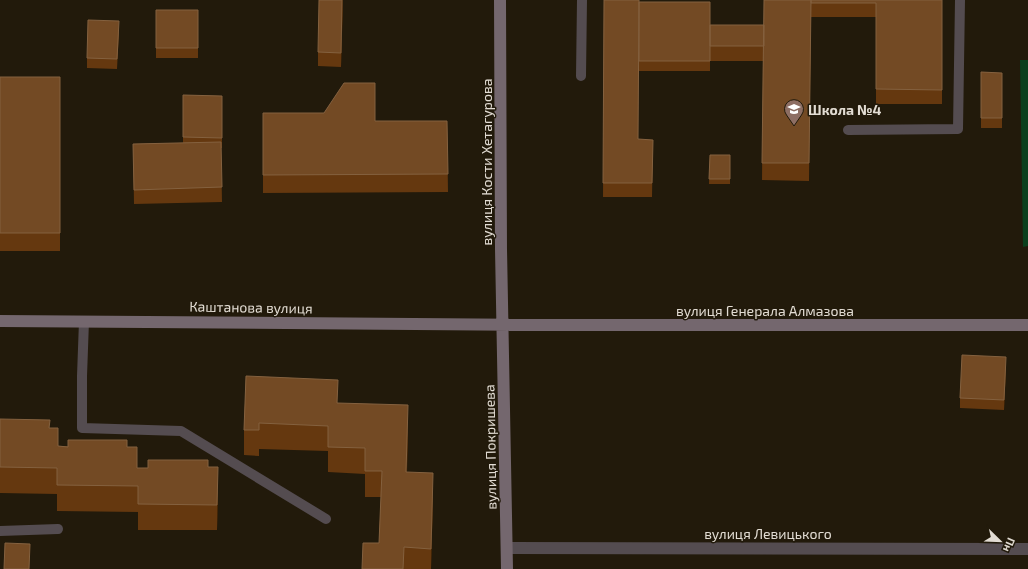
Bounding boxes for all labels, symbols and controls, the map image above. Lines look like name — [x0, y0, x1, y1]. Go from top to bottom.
street label: вулиця Кости Хетагурова — [478, 78, 495, 246]
school or university icon: Школа №4 — [783, 98, 805, 126]
place label: Школа №4 — [808, 101, 882, 118]
street label: Каштанова вулиця — [189, 297, 313, 317]
street label: вулиця Генерала Алмазова — [676, 302, 854, 319]
street label: вулиця Покришева — [480, 384, 500, 510]
north arrow — [980, 521, 1020, 561]
street label: вулиця Левицького — [704, 525, 832, 542]
text: Пн — [1001, 536, 1018, 554]

